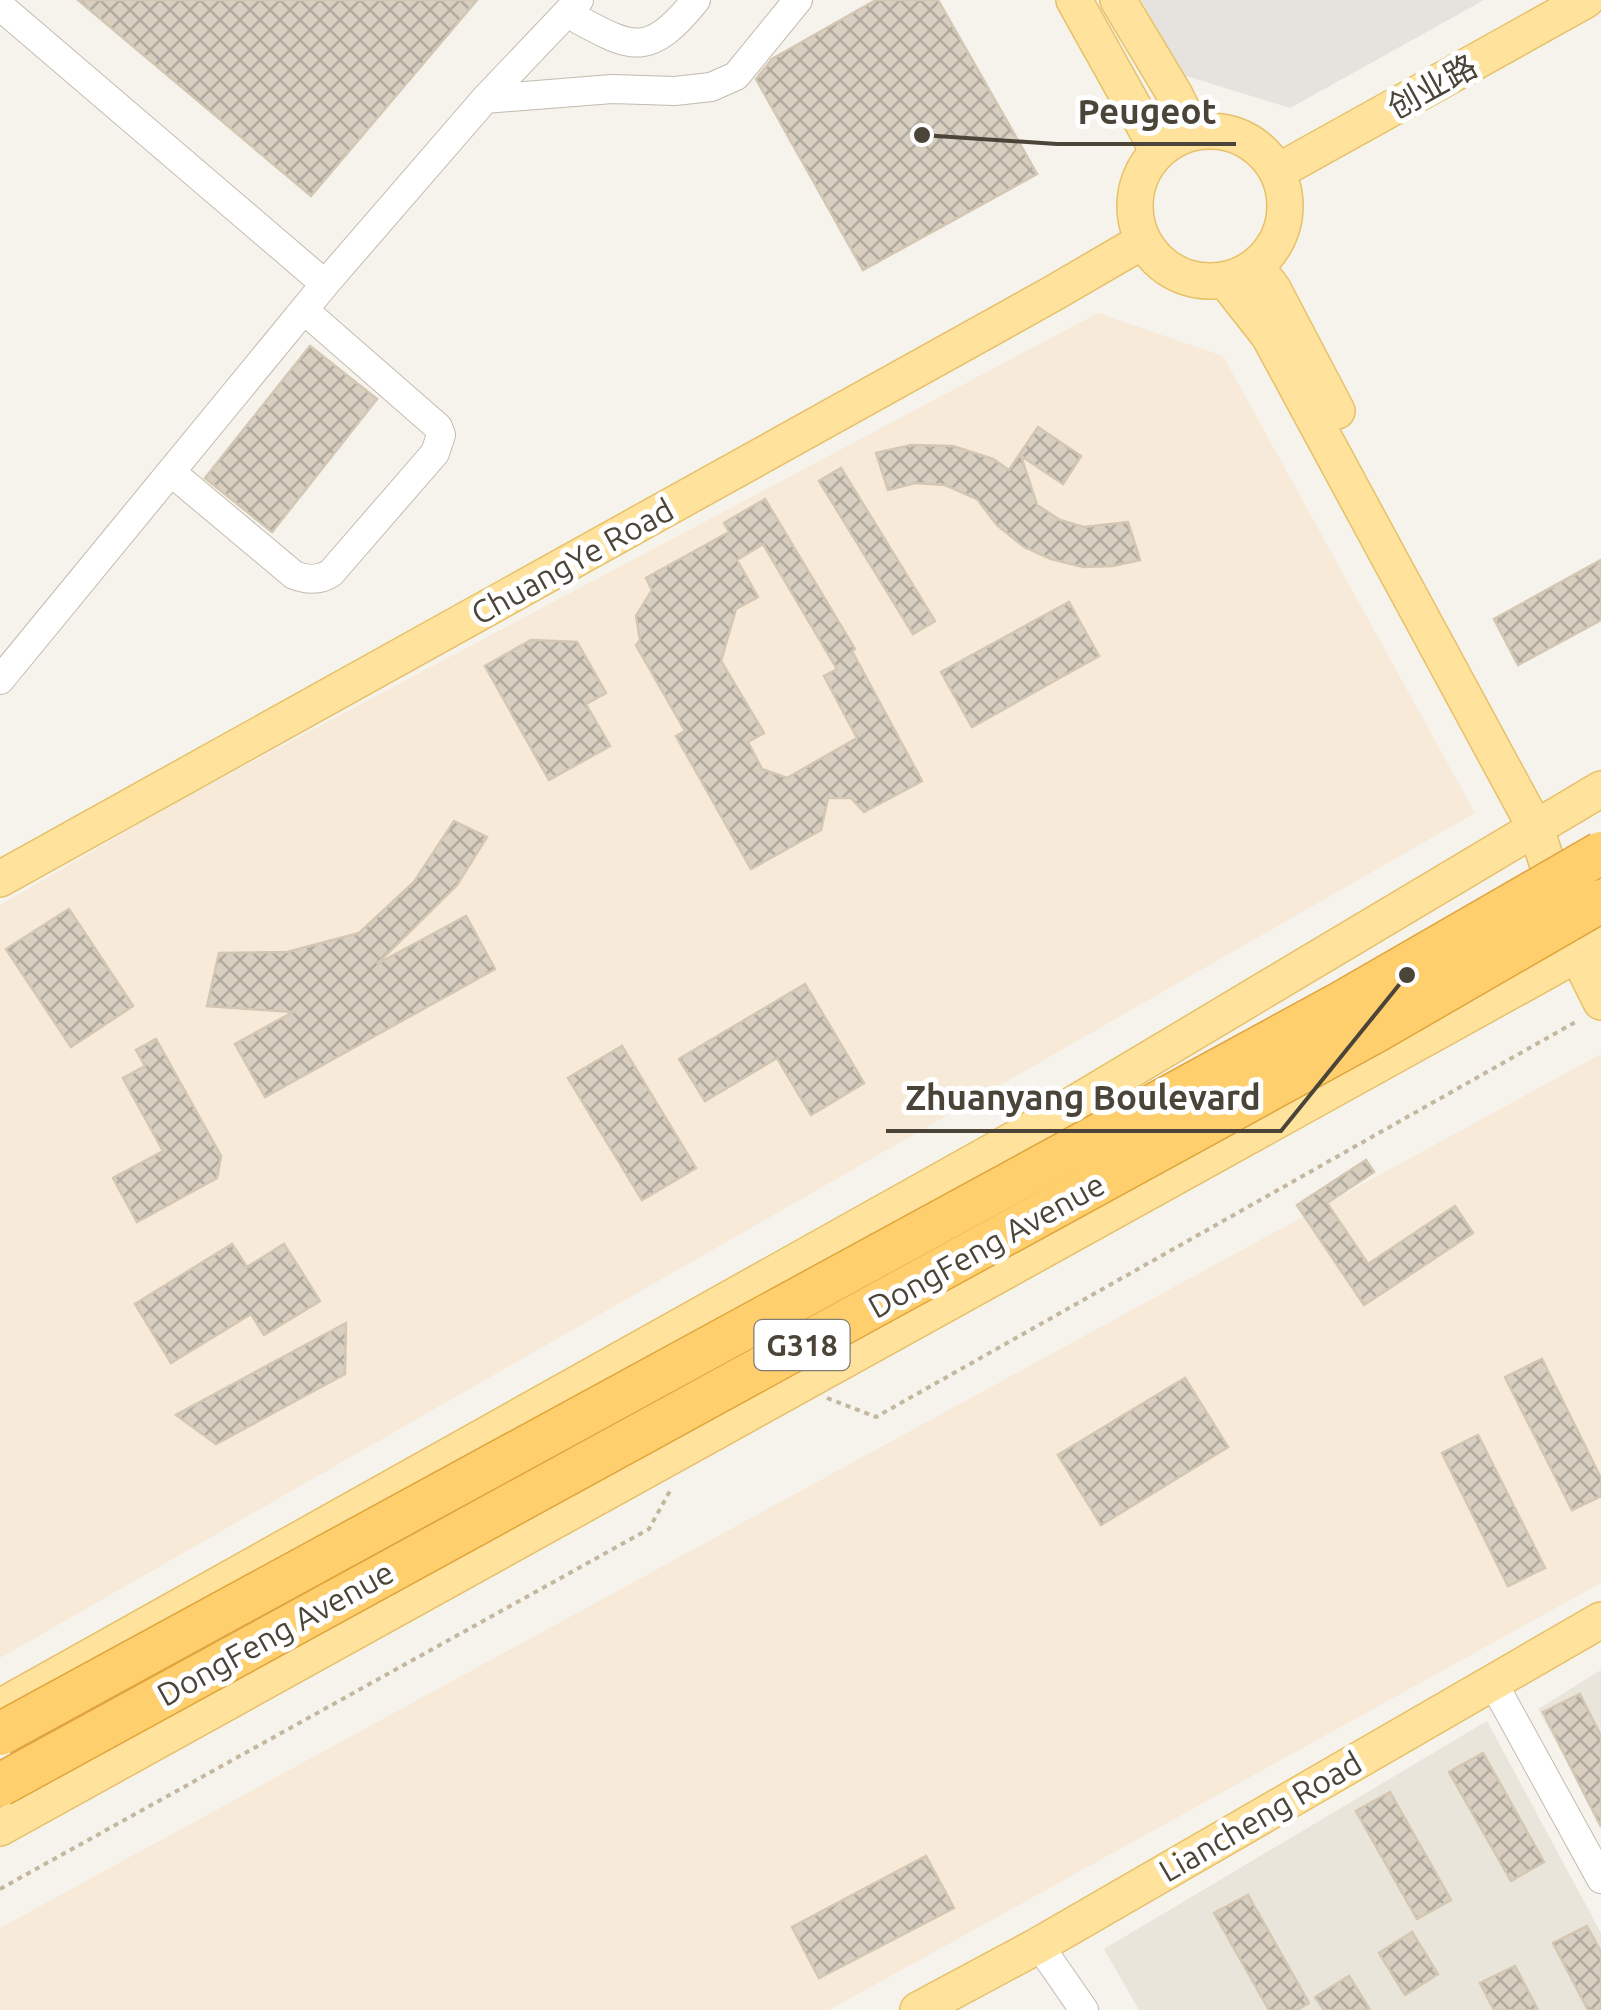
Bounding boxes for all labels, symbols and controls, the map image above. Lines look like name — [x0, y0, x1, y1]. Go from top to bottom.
street label: 创业路 — [1381, 47, 1483, 125]
callout: Peugeot — [1057, 79, 1236, 144]
text: Peugeot — [1077, 91, 1217, 131]
street label: ChuangYe Road — [465, 491, 679, 631]
callout: Zhuanyang Boulevard — [886, 1066, 1281, 1131]
text: Zhuanyang Boulevard — [905, 1077, 1261, 1117]
street label: DongFeng Avenue — [862, 1165, 1110, 1325]
road number: G318 — [754, 1320, 850, 1370]
street label: DongFeng Avenue — [151, 1553, 399, 1713]
street label: Liancheng Road — [1153, 1744, 1367, 1888]

